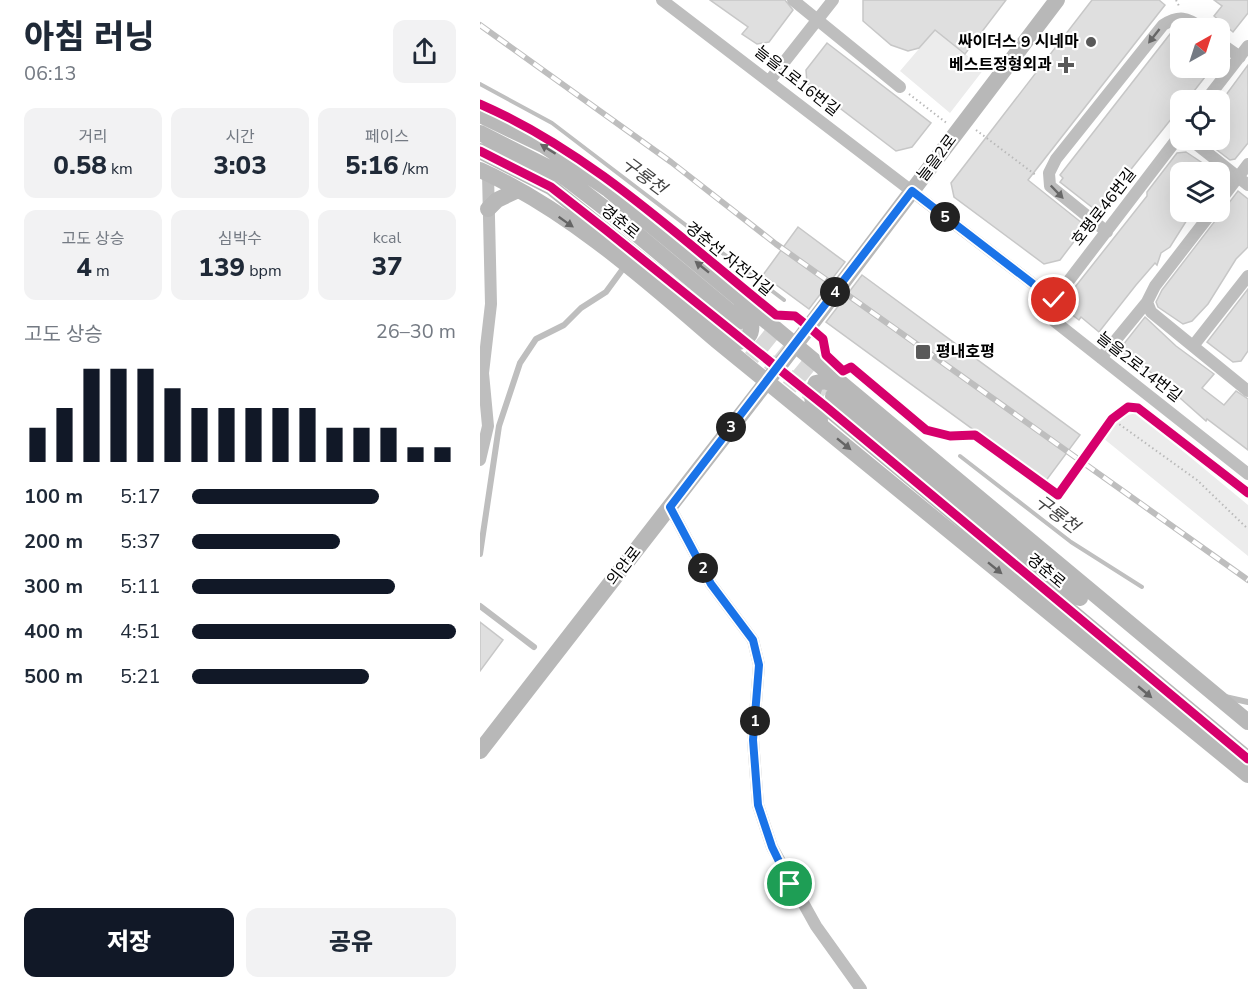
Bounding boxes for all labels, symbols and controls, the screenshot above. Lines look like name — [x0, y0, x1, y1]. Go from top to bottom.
text: 아침 러닝 — [24, 15, 155, 60]
north arrow — [1170, 18, 1230, 78]
map controls — [1170, 18, 1230, 222]
button: share — [393, 20, 456, 83]
one-way arrow — [1147, 28, 1160, 44]
place label: 싸이더스 9 시네마 — [958, 31, 1079, 53]
marker: 싸이더스 9 시네마 — [1084, 35, 1098, 49]
street label: 늘을1로16번길 — [750, 41, 844, 121]
place label: 베스트정형외과 — [949, 54, 1052, 76]
marker: 베스트정형외과 — [1057, 56, 1075, 74]
text: 06:13 — [24, 60, 77, 87]
button: locate — [1170, 90, 1230, 150]
text: 거리 — [78, 126, 108, 148]
text: 시간 — [225, 126, 255, 148]
text: 페이스 — [365, 126, 409, 148]
street label: 늘을2로 — [912, 130, 962, 186]
one-way arrow — [539, 143, 556, 154]
text: 0.58 — [53, 148, 107, 183]
text: 3:03 — [213, 148, 267, 183]
text: 5:16 — [345, 148, 399, 183]
water label: 구룡천 — [617, 151, 673, 202]
text: km — [107, 158, 133, 180]
text: /km — [399, 158, 429, 180]
button: layers — [1170, 162, 1230, 222]
street label: 호평로46번길 — [1067, 164, 1141, 250]
one-way arrow — [1050, 184, 1064, 198]
street label: 경춘로 — [596, 200, 644, 245]
pin: 5 — [930, 202, 960, 232]
text: 5 — [940, 206, 950, 228]
one-way arrow — [558, 216, 574, 228]
street label: 경춘선 자전거길 — [680, 217, 778, 301]
text: kcal — [373, 227, 401, 249]
text: 고도 상승 — [62, 228, 125, 250]
text: 심박수 — [218, 228, 262, 250]
text: 37 — [371, 249, 403, 284]
text: 4 — [76, 250, 92, 285]
text: 139 — [198, 250, 245, 285]
text: m — [92, 260, 110, 282]
text: bpm — [245, 260, 282, 282]
one-way arrow — [695, 261, 710, 274]
pin — [1028, 274, 1079, 325]
pin: 4 — [820, 277, 850, 307]
text: 4 — [830, 281, 840, 303]
icon: check — [1037, 283, 1070, 316]
text: 26–30 m — [376, 318, 456, 345]
text: 고도 상승 — [24, 321, 103, 348]
street label: 늘을2로14번길 — [1092, 327, 1186, 407]
place label: 평내호평 — [936, 341, 995, 363]
marker: 평내호평 — [914, 343, 932, 361]
pin: 3 — [716, 412, 746, 442]
text: 3 — [726, 416, 736, 438]
one-way arrow — [836, 437, 851, 450]
text: 100 m — [24, 483, 83, 510]
text: 5:17 — [120, 483, 161, 510]
water label: 구룡천 — [1030, 489, 1086, 540]
text: 200 m — [24, 528, 83, 555]
text: 5:37 — [120, 528, 161, 555]
street label: 의안로 — [602, 542, 646, 590]
street label: 경춘로 — [1022, 548, 1070, 594]
pin: 2 — [688, 553, 718, 583]
text: 2 — [698, 557, 708, 579]
one-way arrow — [987, 561, 1002, 574]
text: 300 m — [24, 573, 83, 600]
text: 5:11 — [120, 573, 161, 600]
text: 400 m — [24, 618, 83, 645]
text: 4:51 — [120, 618, 161, 645]
text: 500 m — [24, 663, 83, 690]
text: 5:21 — [120, 663, 161, 690]
one-way arrow — [1137, 686, 1153, 699]
pin: 1 — [740, 706, 770, 736]
text: 1 — [750, 710, 760, 732]
pin — [764, 858, 815, 909]
icon: arrive — [773, 867, 806, 900]
button: 저장 — [24, 908, 234, 977]
button: 공유 — [246, 908, 456, 977]

